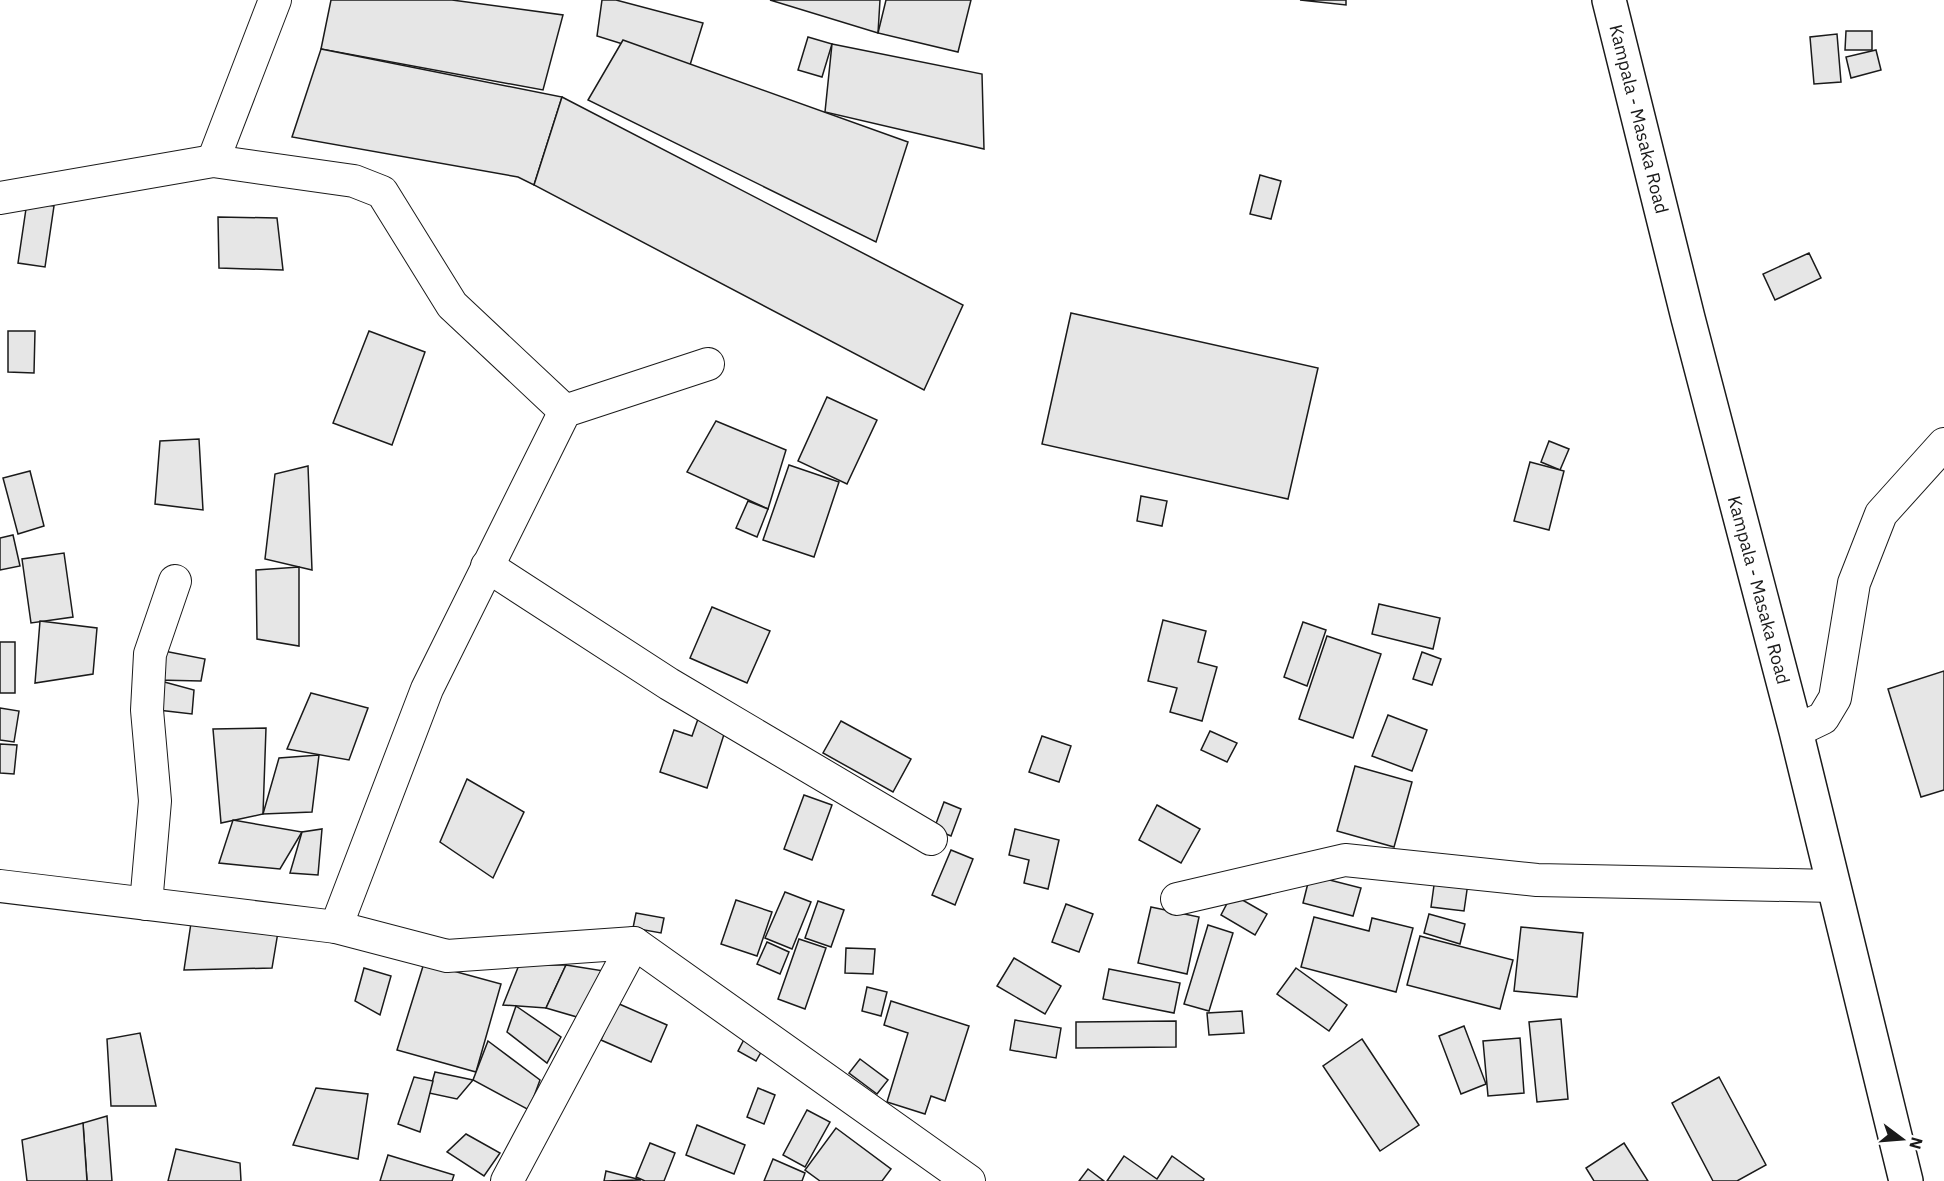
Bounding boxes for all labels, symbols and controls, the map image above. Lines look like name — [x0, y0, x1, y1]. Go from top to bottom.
street label: Kampala - Masaka Road — [1604, 22, 1674, 216]
street label: Kampala - Masaka Road — [1723, 493, 1795, 687]
north arrow — [1872, 1109, 1932, 1169]
text: N — [1905, 1135, 1928, 1151]

